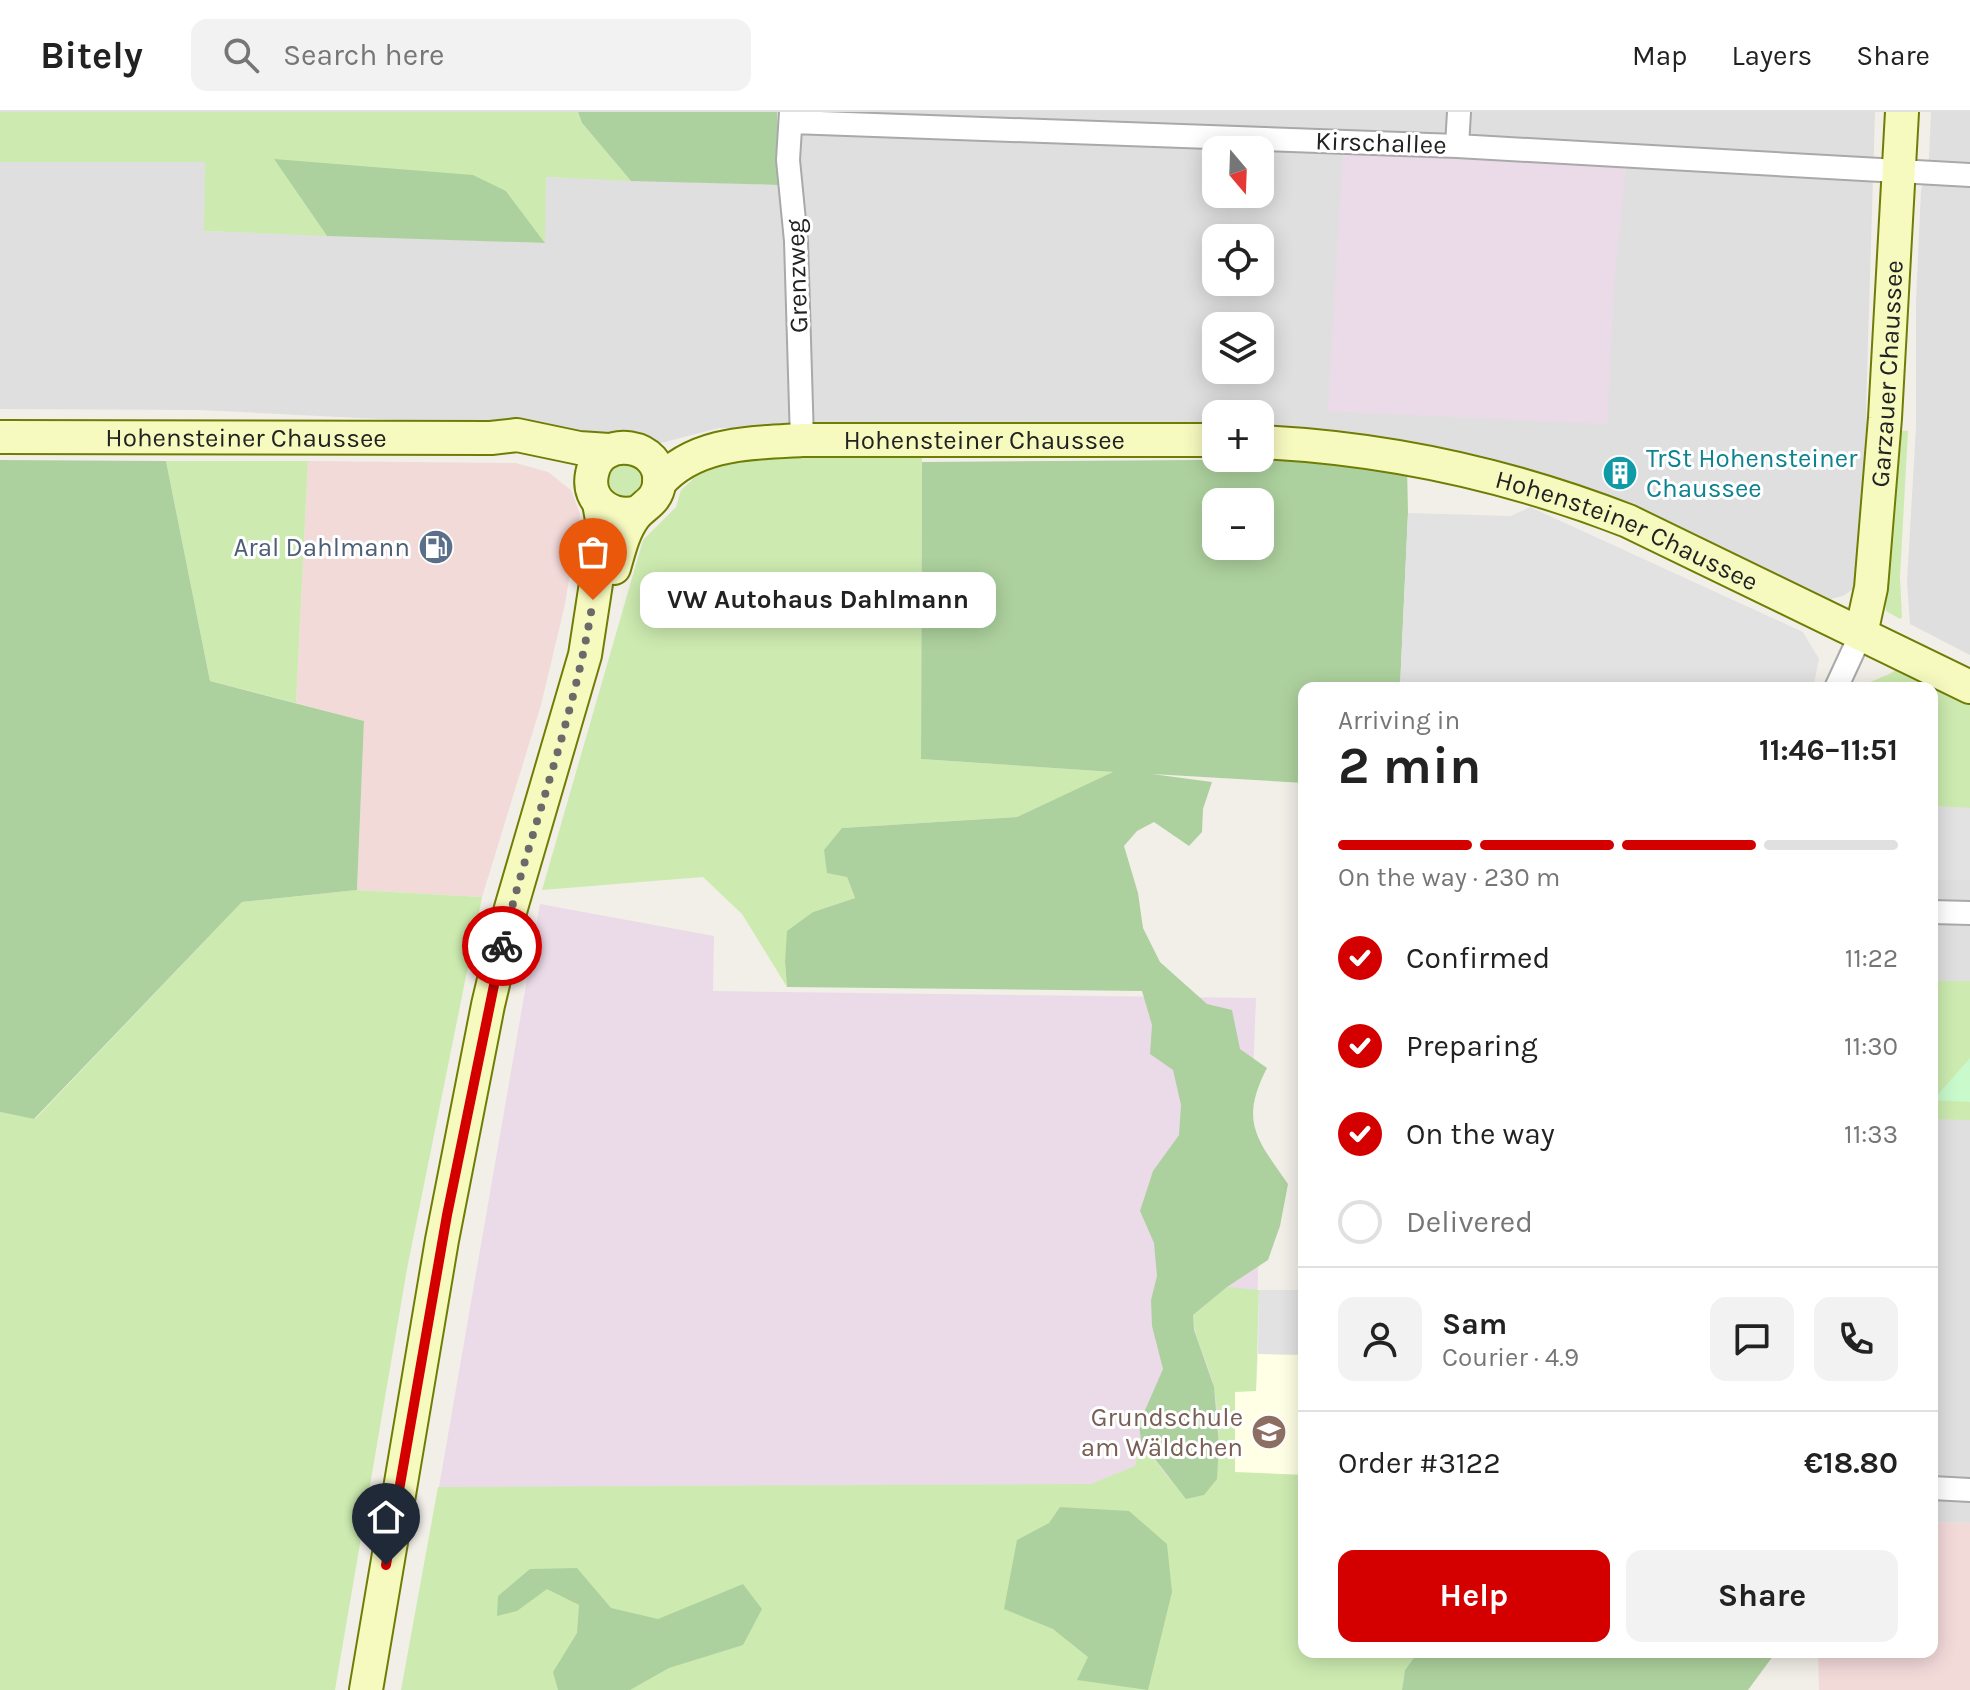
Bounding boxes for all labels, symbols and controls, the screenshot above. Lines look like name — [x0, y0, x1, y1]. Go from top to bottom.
search box — [191, 19, 751, 91]
text: Bitely — [40, 33, 143, 78]
icon: search — [219, 33, 263, 77]
text: Search here — [283, 37, 444, 73]
text: Map — [1632, 39, 1687, 72]
text: Layers — [1731, 39, 1812, 72]
text: Share — [1856, 39, 1930, 72]
street label: Kirschallee — [1315, 125, 1447, 161]
north arrow — [1202, 136, 1274, 208]
map controls — [1202, 136, 1274, 560]
street label: Grenzweg — [780, 218, 814, 334]
button: locate — [1202, 224, 1274, 296]
street label: Garzauer Chaussee — [1864, 259, 1909, 489]
button: layers — [1202, 312, 1274, 384]
button: + — [1202, 400, 1274, 472]
street label: Hohensteiner Chaussee — [105, 422, 387, 453]
street label: Hohensteiner Chaussee — [843, 425, 1125, 456]
place label: TrSt Hohensteiner Chaussee — [1646, 443, 1858, 504]
building icon: TrSt Hohensteiner Chaussee — [1601, 454, 1639, 492]
street label: Hohensteiner Chaussee — [1492, 463, 1763, 597]
button: − — [1202, 488, 1274, 560]
pin — [559, 518, 627, 600]
fuel station icon: Aral Dahlmann — [417, 528, 455, 566]
icon: bag — [571, 530, 615, 574]
place label: Aral Dahlmann — [233, 532, 410, 563]
callout: VW Autohaus Dahlmann — [641, 572, 997, 628]
text: VW Autohaus Dahlmann — [667, 584, 969, 615]
text: Arriving in — [1338, 705, 1460, 736]
text: 11:46–11:51 — [1759, 732, 1898, 768]
text: 2 min — [1338, 735, 1481, 796]
text: On the way · 230 m — [1338, 862, 1560, 893]
courier — [462, 906, 542, 986]
icon: bike — [480, 924, 524, 968]
icon: check — [1338, 936, 1382, 980]
text: Confirmed — [1406, 940, 1550, 976]
text: 11:22 — [1845, 943, 1898, 974]
icon: check — [1338, 1024, 1382, 1068]
text: Preparing — [1406, 1028, 1538, 1064]
text: 11:30 — [1844, 1031, 1898, 1062]
icon: check — [1338, 1112, 1382, 1156]
text: On the way — [1406, 1116, 1555, 1152]
text: 11:33 — [1844, 1119, 1898, 1150]
text: Delivered — [1406, 1204, 1533, 1240]
button: person — [1338, 1297, 1422, 1381]
button: chat — [1710, 1297, 1794, 1381]
button: phone — [1814, 1297, 1898, 1381]
text: Sam — [1442, 1306, 1507, 1342]
text: Courier · 4.9 — [1442, 1342, 1579, 1373]
place label: Grundschule am Wäldchen — [1081, 1402, 1243, 1463]
school or university icon: Grundschule am Wäldchen — [1250, 1413, 1288, 1451]
text: Order #3122 — [1338, 1445, 1501, 1481]
text: €18.80 — [1804, 1445, 1898, 1481]
pin — [352, 1483, 420, 1565]
icon: home — [364, 1495, 408, 1539]
button: Help — [1338, 1550, 1610, 1642]
button: Share — [1626, 1550, 1898, 1642]

